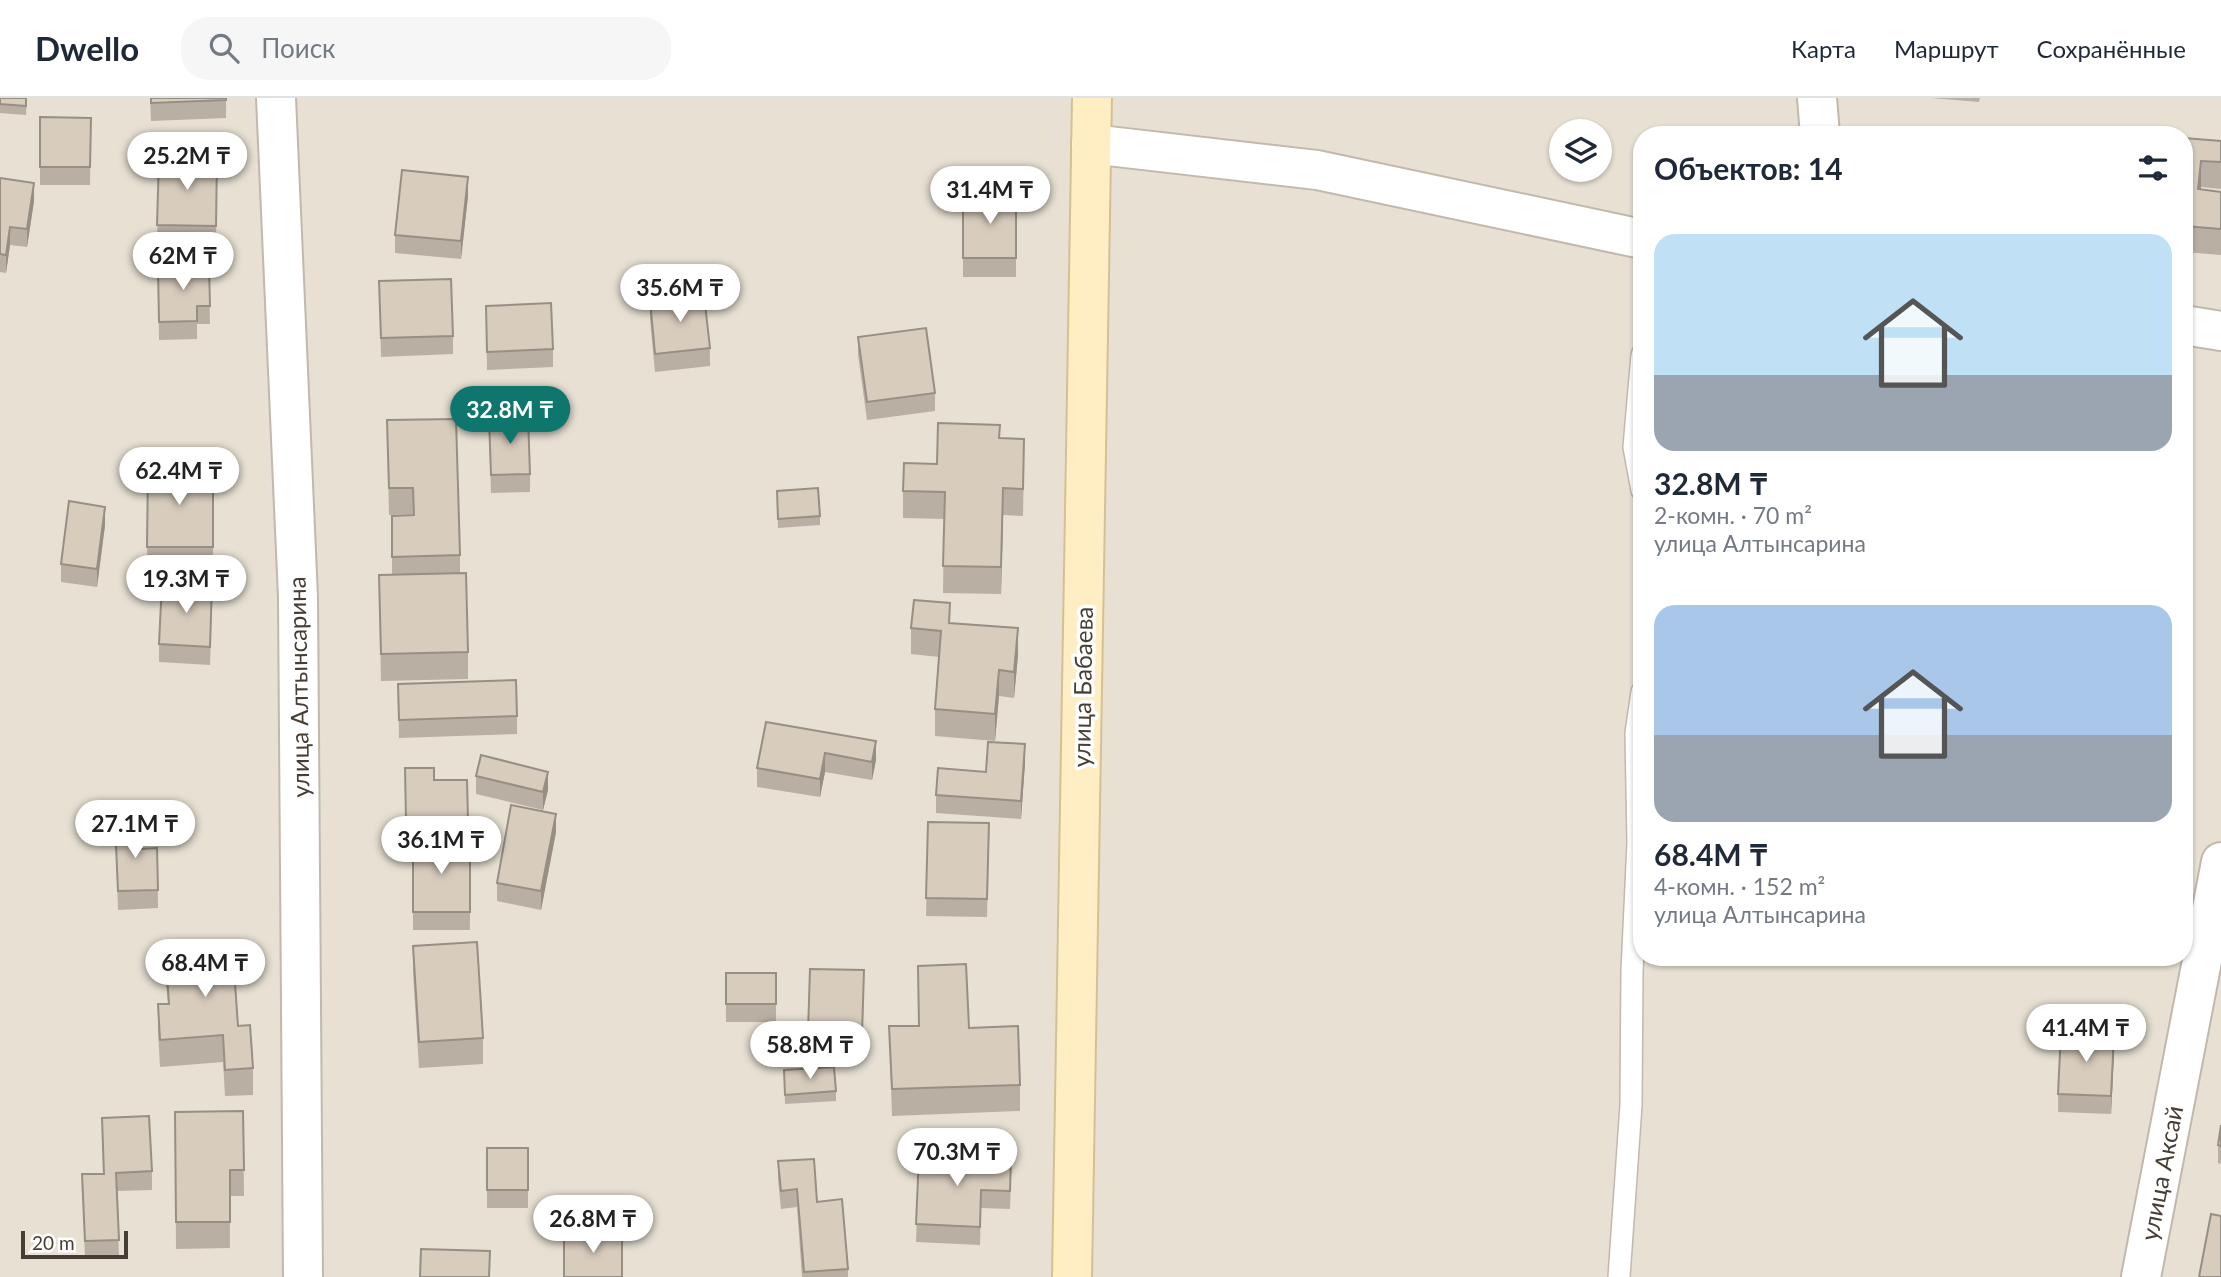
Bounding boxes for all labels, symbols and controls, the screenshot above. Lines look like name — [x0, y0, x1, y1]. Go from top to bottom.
search box — [181, 17, 671, 80]
text: Dwello — [35, 28, 139, 68]
icon: search — [205, 29, 243, 67]
text: Поиск — [261, 32, 336, 64]
text: Карта — [1791, 34, 1856, 63]
text: Маршрут — [1894, 34, 1999, 63]
text: Сохранённые — [2037, 34, 2186, 63]
map controls — [1549, 119, 1612, 182]
button: layers — [1549, 119, 1612, 182]
pin: 25.2M ₸ — [122, 132, 252, 192]
text: 25.2M ₸ — [143, 141, 231, 169]
icon: filters — [2134, 149, 2172, 187]
text: Объектов: 14 — [1654, 150, 1843, 186]
pin: 31.4M ₸ — [925, 166, 1055, 226]
text: 31.4M ₸ — [946, 175, 1034, 203]
pin: 62M ₸ — [134, 232, 232, 292]
text: 62M ₸ — [149, 241, 217, 269]
pin: 35.6M ₸ — [615, 264, 745, 324]
text: 35.6M ₸ — [636, 273, 724, 301]
icon: home — [1850, 280, 1976, 406]
pin: 32.8M ₸ — [445, 386, 575, 446]
text: 32.8M ₸ — [466, 395, 554, 423]
pin: 62.4M ₸ — [114, 448, 244, 507]
text: 62.4M ₸ — [135, 456, 223, 484]
text: 32.8M ₸ — [1654, 465, 1768, 501]
text: 2-комн. · 70 m² — [1654, 501, 1812, 529]
text: улица Алтынсарина — [1654, 529, 1866, 557]
pin: 19.3M ₸ — [121, 556, 251, 615]
text: 19.3M ₸ — [142, 564, 230, 592]
street label: улица Алтынсарина — [282, 576, 314, 798]
street label: улица Бабаева — [1066, 606, 1098, 768]
icon: home — [1850, 651, 1976, 777]
pin: 27.1M ₸ — [70, 800, 200, 860]
text: 27.1M ₸ — [91, 809, 179, 837]
pin: 36.1M ₸ — [376, 816, 506, 876]
text: 36.1M ₸ — [397, 825, 485, 853]
text: 68.4M ₸ — [1654, 836, 1768, 872]
text: 4-комн. · 152 m² — [1654, 872, 1825, 900]
text: улица Алтынсарина — [1654, 900, 1866, 928]
pin: 68.4M ₸ — [140, 940, 270, 999]
text: 68.4M ₸ — [161, 948, 249, 976]
pin: 41.4M ₸ — [2021, 1004, 2151, 1064]
text: 41.4M ₸ — [2042, 1013, 2130, 1041]
pin: 58.8M ₸ — [745, 1021, 875, 1081]
text: 58.8M ₸ — [766, 1030, 854, 1058]
street label: улица Аксай — [2134, 1103, 2188, 1243]
pin: 70.3M ₸ — [892, 1128, 1022, 1188]
text: 70.3M ₸ — [913, 1137, 1001, 1165]
pin: 26.8M ₸ — [528, 1196, 658, 1255]
text: 26.8M ₸ — [549, 1204, 637, 1232]
scale bar — [21, 1228, 128, 1260]
text: 20 m — [32, 1231, 75, 1254]

